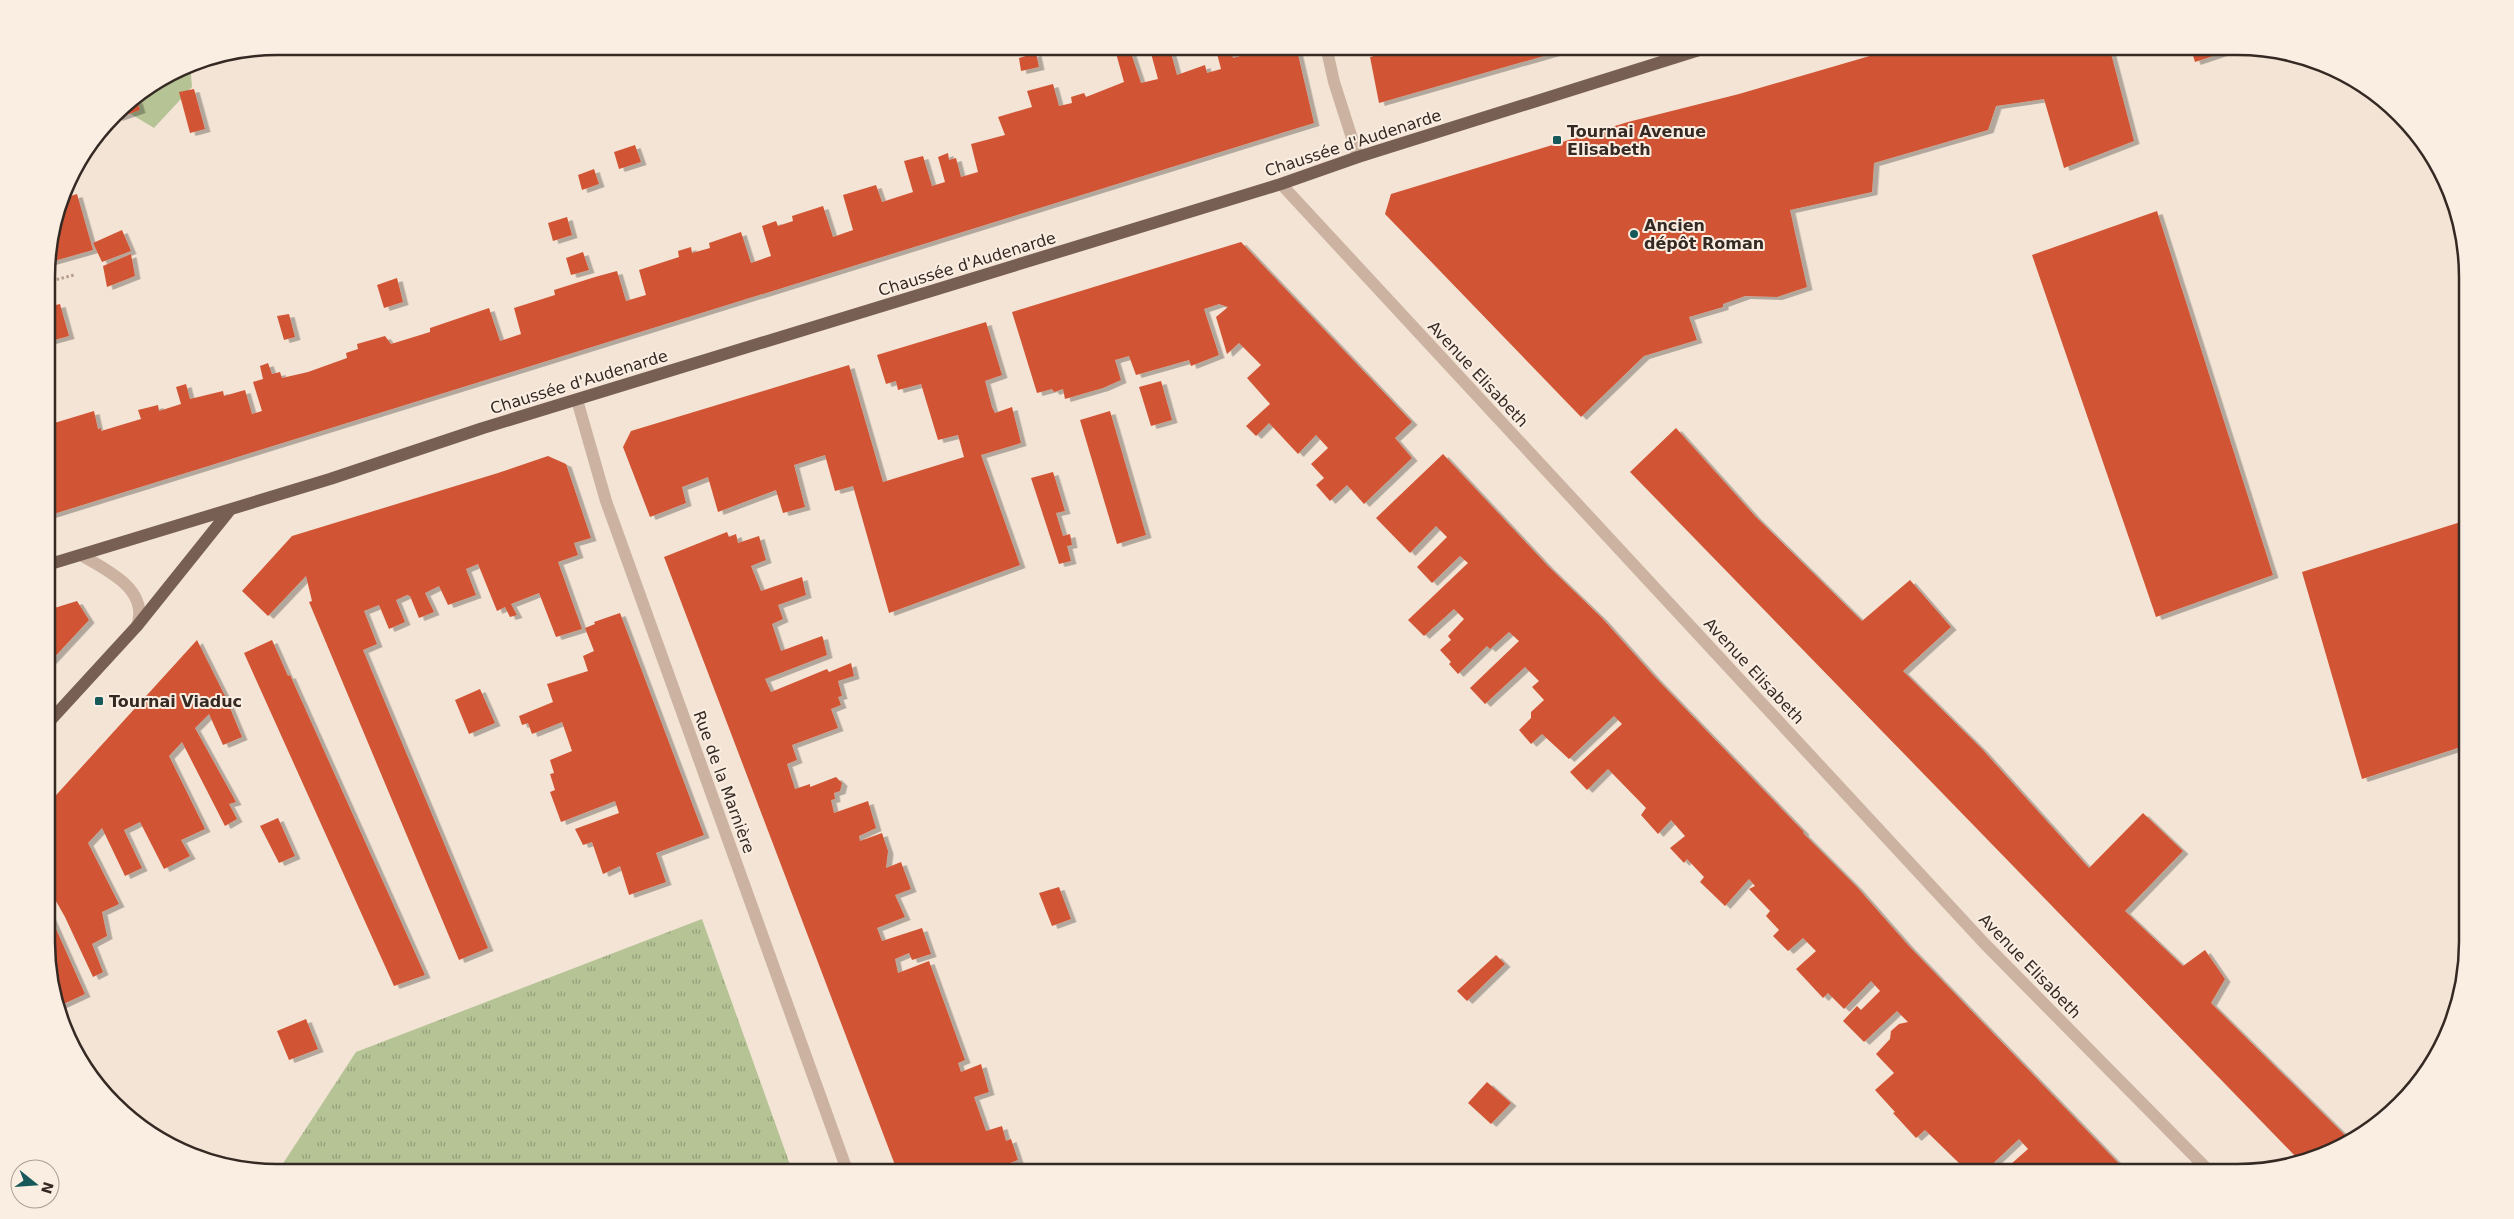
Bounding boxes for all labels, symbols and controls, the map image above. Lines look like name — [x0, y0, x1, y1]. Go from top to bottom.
street label: Chaussée d'Audenarde — [1262, 105, 1444, 181]
place label: Tournai Avenue Elisabeth — [1567, 122, 1706, 159]
marker: Tournai Avenue Elisabeth — [1551, 134, 1563, 146]
place label: Ancien dépôt Roman — [1644, 216, 1764, 253]
street label: Chaussée d'Audenarde — [876, 228, 1058, 300]
marker: Ancien dépôt Roman — [1628, 228, 1640, 240]
street label: Avenue Elisabeth — [1424, 317, 1532, 431]
street label: Chaussée d'Audenarde — [488, 346, 670, 418]
street label: Avenue Elisabeth — [1700, 614, 1808, 728]
place label: Tournai Viaduc — [109, 692, 242, 711]
marker: Tournai Viaduc — [93, 695, 105, 707]
street label: Rue de la Marnière — [689, 708, 759, 856]
street label: Avenue Elisabeth — [1975, 910, 2085, 1022]
north arrow — [10, 1159, 60, 1209]
text: N — [38, 1180, 57, 1196]

